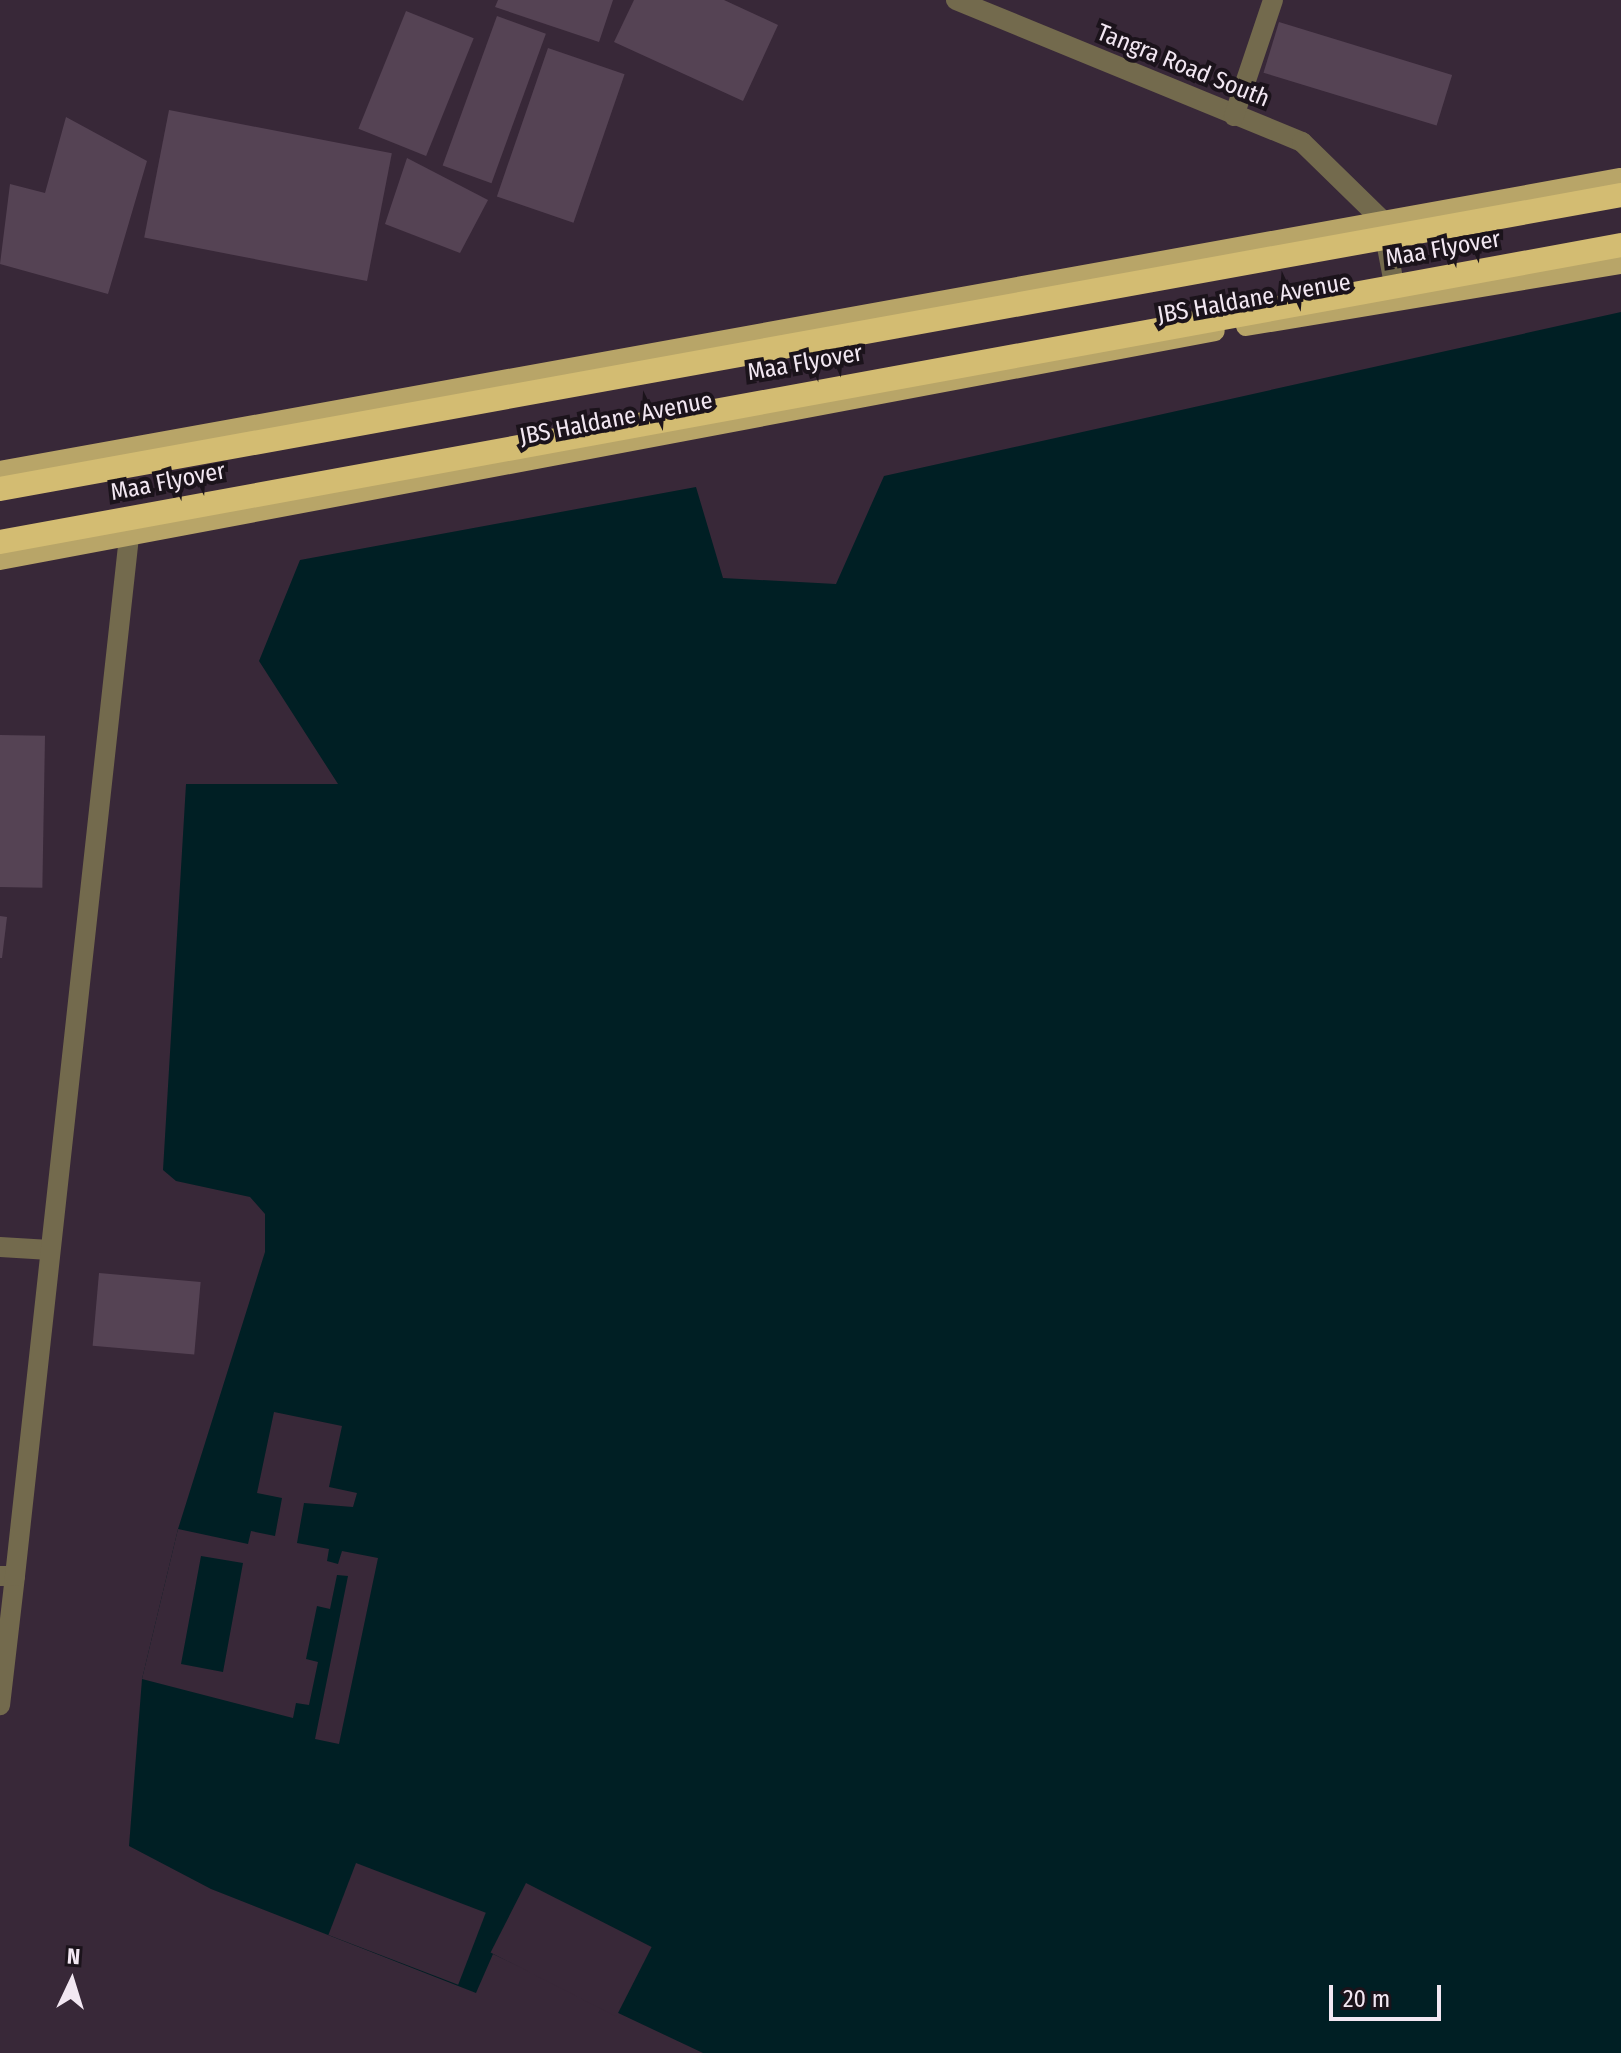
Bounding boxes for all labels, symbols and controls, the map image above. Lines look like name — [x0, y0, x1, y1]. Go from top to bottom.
street label: Tangra Road South — [1092, 18, 1274, 114]
street label: Maa Flyover — [1383, 225, 1503, 273]
street label: JBS Haldane Avenue — [1155, 268, 1353, 330]
street label: Maa Flyover — [745, 339, 865, 387]
street label: JBS Haldane Avenue — [517, 386, 715, 452]
street label: Maa Flyover — [108, 457, 228, 507]
north arrow — [32, 1941, 112, 2021]
text: N — [66, 1943, 81, 1970]
scale bar — [1333, 1969, 1445, 2019]
text: 20 m — [1343, 1985, 1390, 2013]

